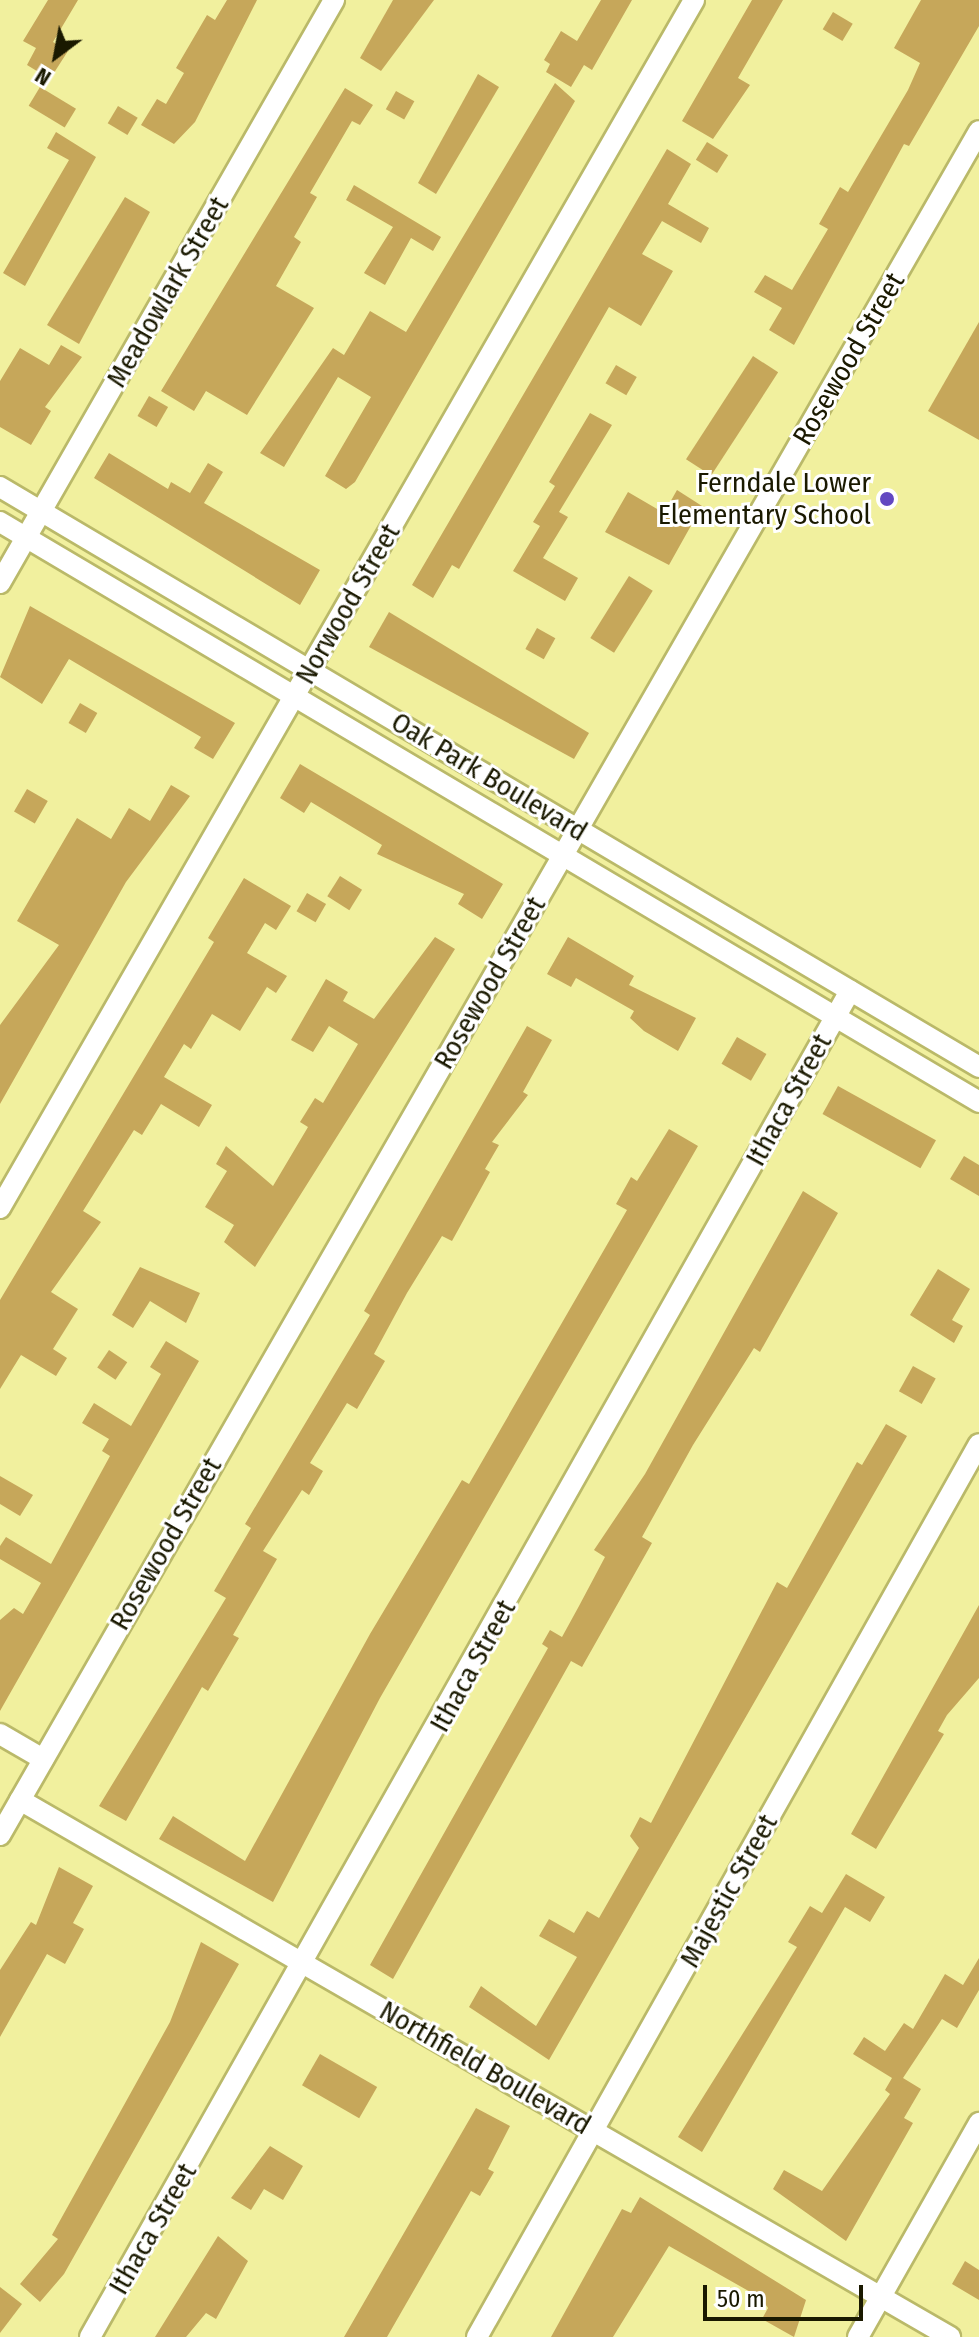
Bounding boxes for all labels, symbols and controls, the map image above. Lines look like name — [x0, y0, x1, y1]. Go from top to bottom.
north arrow — [16, 16, 96, 96]
text: N — [30, 62, 56, 92]
street label: Meadowlark Street — [100, 191, 236, 393]
street label: Rosewood Street — [786, 267, 912, 451]
place label: Ferndale Lower Elementary School — [658, 466, 871, 532]
marker: Ferndale Lower Elementary School — [878, 490, 896, 508]
street label: Norwood Street — [289, 518, 407, 690]
street label: Oak Park Boulevard — [385, 705, 593, 849]
street label: Rosewood Street — [427, 891, 553, 1075]
street label: Ithaca Street — [739, 1028, 839, 1172]
street label: Rosewood Street — [103, 1452, 229, 1636]
street label: Ithaca Street — [423, 1594, 523, 1738]
street label: Majestic Street — [673, 1809, 785, 1973]
street label: Northfield Boulevard — [373, 1994, 597, 2142]
street label: Ithaca Street — [102, 2157, 204, 2301]
scale bar — [707, 2269, 867, 2319]
text: 50 m — [717, 2285, 765, 2313]

